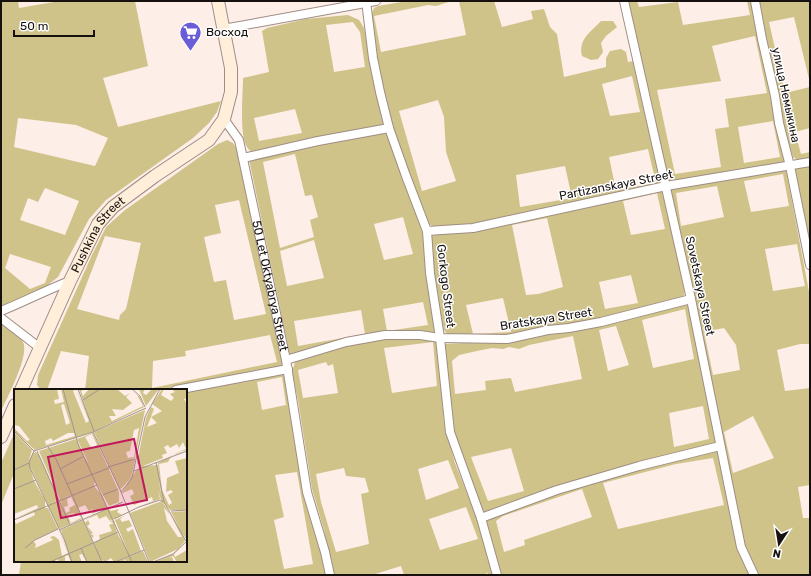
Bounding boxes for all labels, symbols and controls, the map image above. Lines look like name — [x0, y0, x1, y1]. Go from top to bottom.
scale bar — [14, 12, 94, 38]
text: 50 m — [20, 19, 48, 33]
supermarket icon: Восход — [178, 19, 204, 52]
place label: Восход — [206, 25, 248, 39]
street label: улица Немыкина — [769, 46, 803, 144]
street label: Partizanskaya Street — [558, 167, 674, 203]
street label: Pushkina Street — [68, 194, 128, 275]
street label: 50 Let Oktyabrya Street — [249, 219, 291, 353]
street label: Sovetskaya Street — [683, 235, 717, 337]
street label: Gorkogo Street — [434, 243, 458, 329]
street label: Bratskaya Street — [499, 305, 593, 333]
inset map — [14, 389, 187, 562]
north arrow — [759, 524, 799, 564]
text: N — [772, 546, 782, 560]

